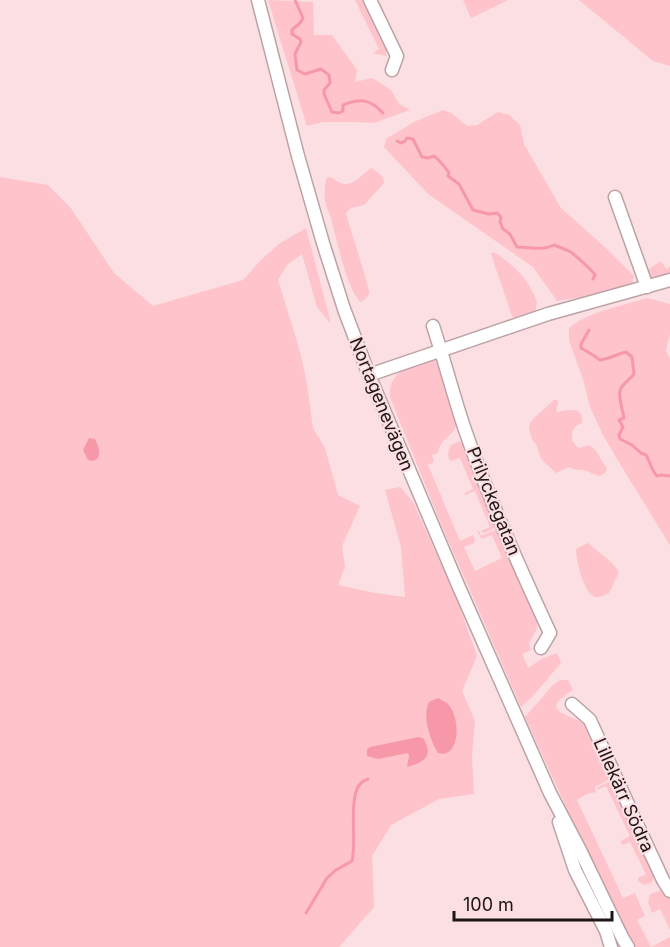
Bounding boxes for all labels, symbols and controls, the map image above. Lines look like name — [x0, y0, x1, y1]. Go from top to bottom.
street label: Nortagenevägen — [346, 334, 418, 474]
street label: Prilyckegatan — [463, 444, 525, 558]
street label: Lillekärr Södra — [589, 735, 659, 855]
scale bar — [454, 884, 612, 922]
text: 100 m — [463, 894, 514, 915]

